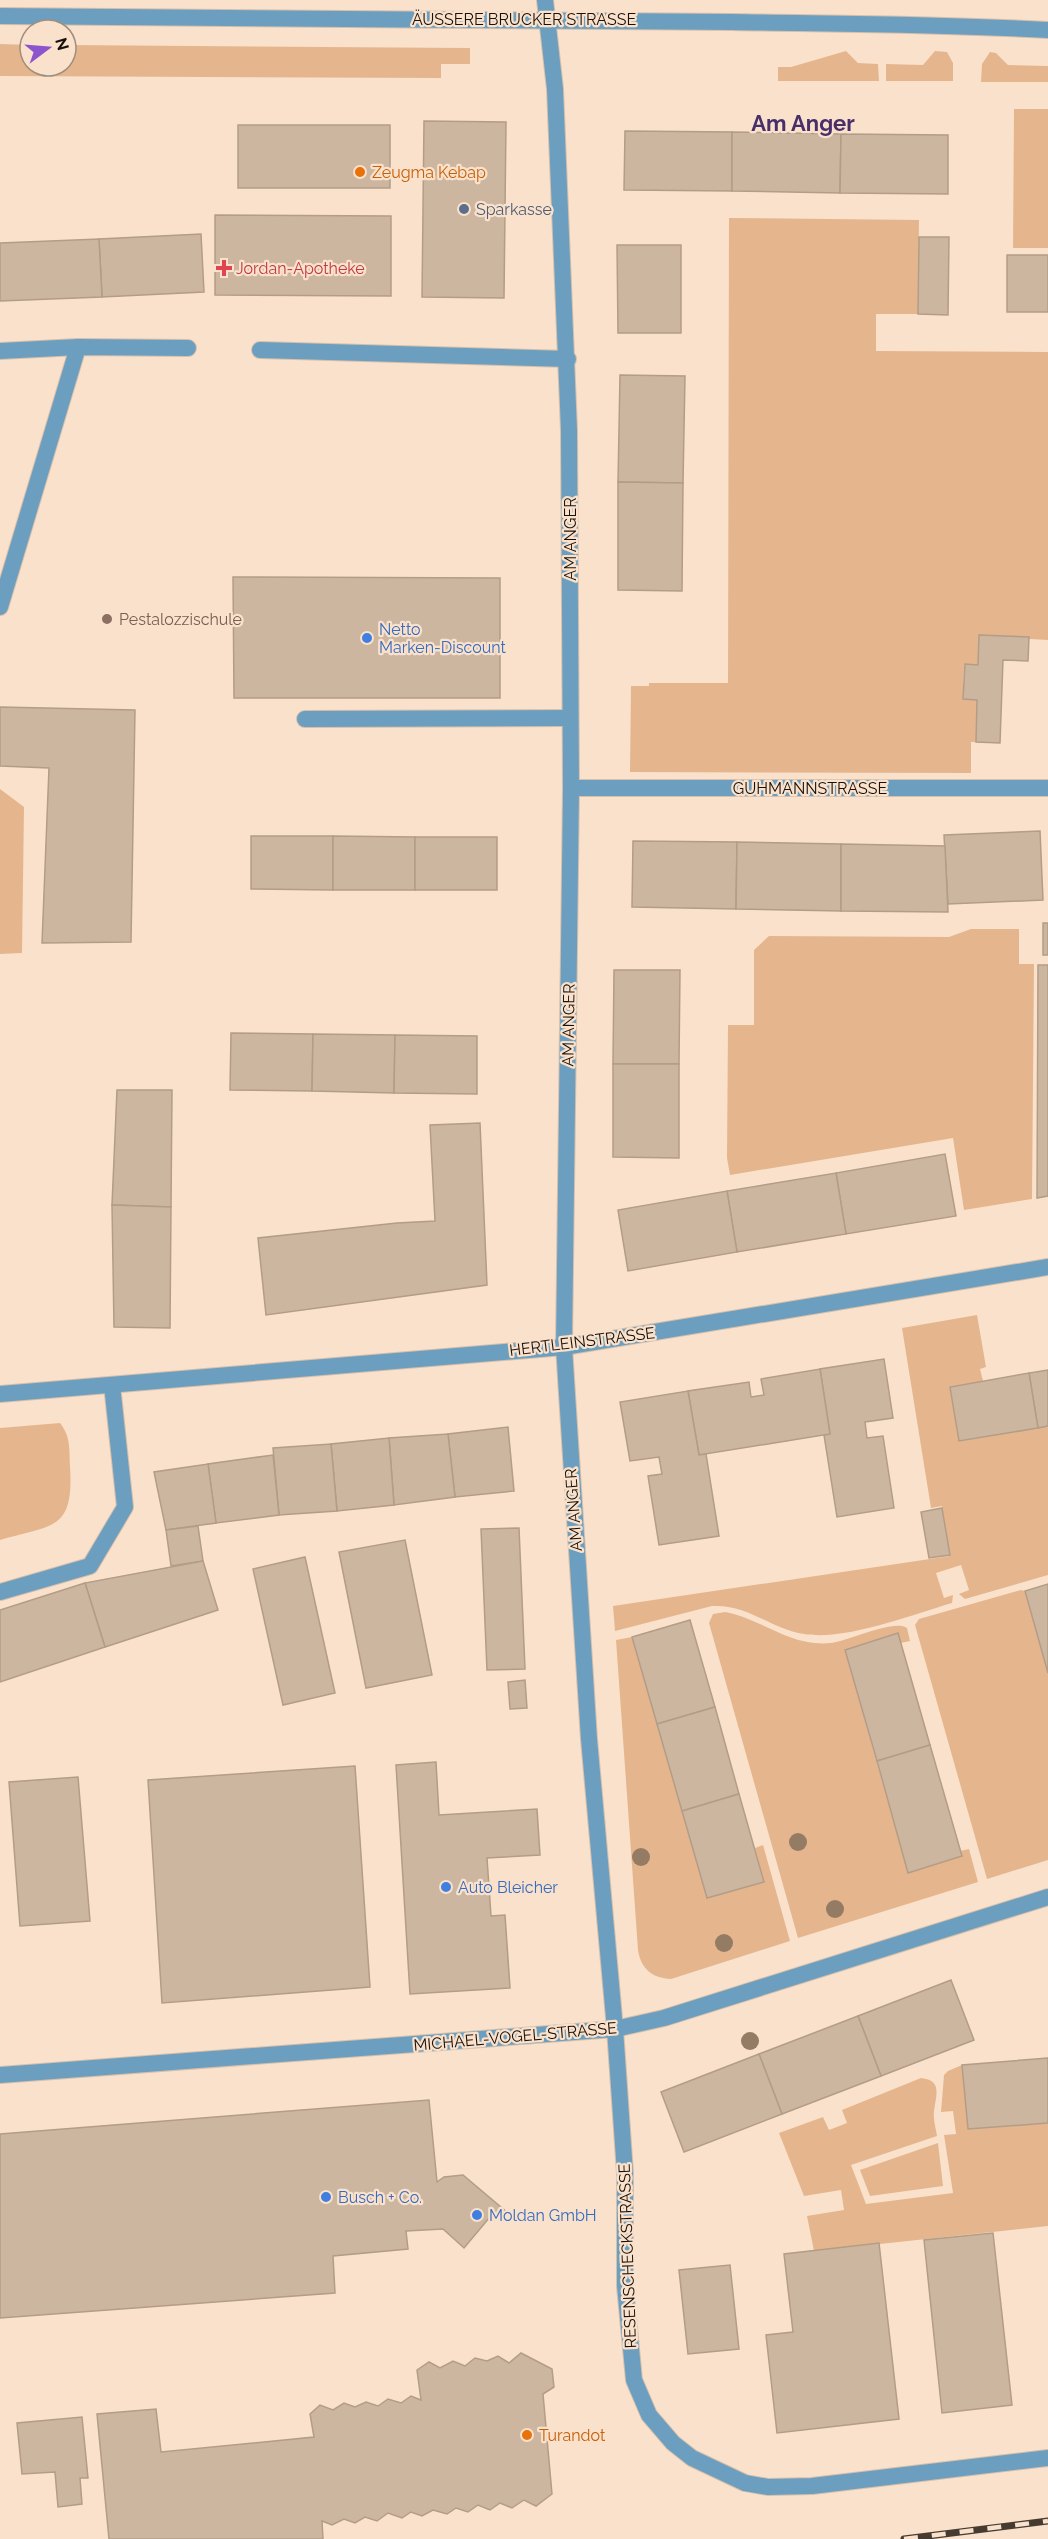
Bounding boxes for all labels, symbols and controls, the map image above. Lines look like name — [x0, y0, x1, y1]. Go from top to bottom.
street label: ÄUSSERE BRUCKER STRASSE — [412, 9, 636, 29]
north arrow — [18, 18, 78, 78]
text: N — [51, 36, 73, 52]
district label: Am Anger — [751, 110, 855, 136]
place label: Zeugma Kebap — [372, 163, 486, 182]
marker: Zeugma Kebap — [353, 165, 367, 179]
place label: Sparkasse — [476, 200, 552, 219]
marker: Sparkasse — [457, 202, 471, 216]
place label: Jordan-Apotheke — [236, 259, 365, 278]
marker: Jordan-Apotheke — [217, 261, 231, 275]
street label: AM ANGER — [561, 497, 580, 581]
place label: Pestalozzischule — [119, 610, 242, 629]
marker: Pestalozzischule — [100, 612, 114, 626]
place label: Netto Marken-Discount — [379, 620, 506, 657]
marker: Netto Marken-Discount — [360, 631, 374, 645]
street label: GUHMANNSTRASSE — [733, 779, 888, 798]
street label: AM ANGER — [558, 983, 579, 1067]
street label: HERTLEINSTRASSE — [508, 1323, 656, 1360]
street label: AM ANGER — [561, 1468, 586, 1552]
place label: Auto Bleicher — [458, 1878, 558, 1897]
marker: Auto Bleicher — [439, 1880, 453, 1894]
street label: MICHAEL-VOGEL-STRASSE — [413, 2018, 618, 2055]
street label: RESENSCHECKSTRASSE — [615, 2163, 640, 2349]
place label: Busch + Co. — [338, 2188, 422, 2207]
marker: Busch + Co. — [319, 2190, 333, 2204]
place label: Moldan GmbH — [489, 2206, 597, 2225]
marker: Moldan GmbH — [470, 2208, 484, 2222]
place label: Turandot — [539, 2426, 606, 2445]
marker: Turandot — [520, 2428, 534, 2442]

